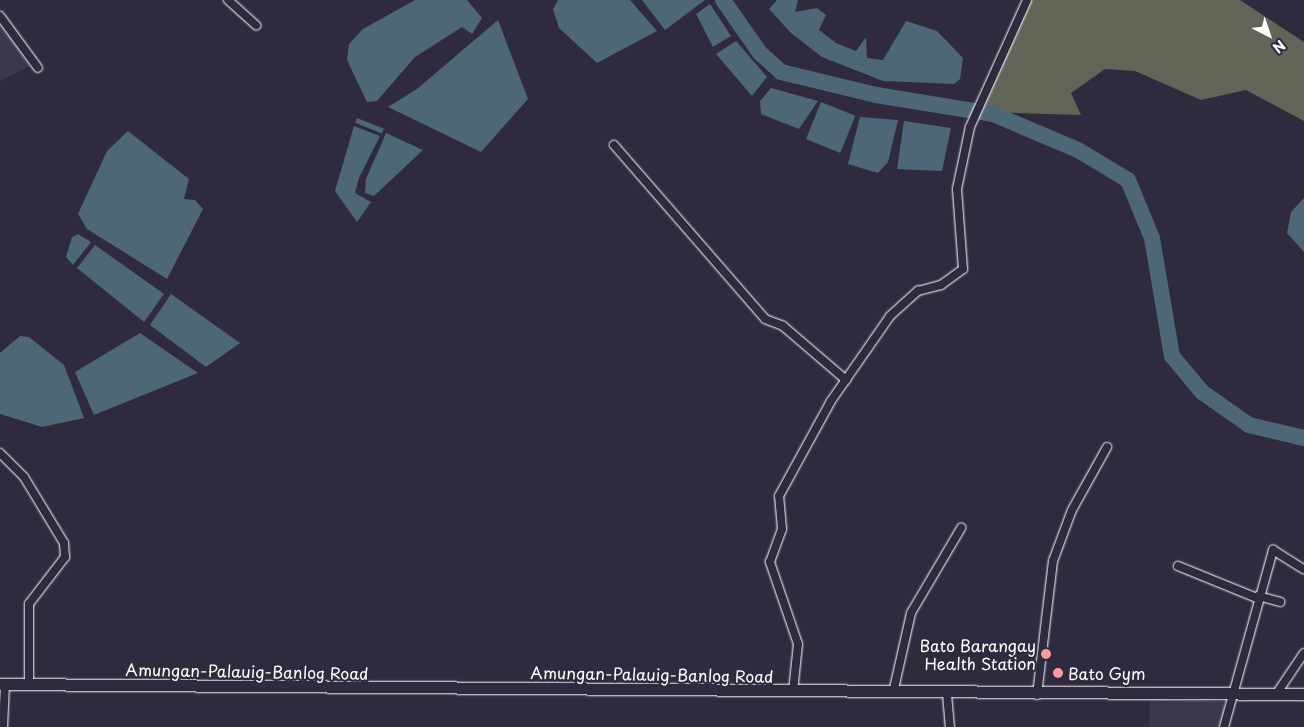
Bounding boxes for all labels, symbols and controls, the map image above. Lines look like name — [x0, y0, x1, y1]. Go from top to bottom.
north arrow — [1244, 10, 1294, 60]
text: N — [1268, 35, 1290, 58]
place label: Bato Barangay Health Station — [920, 635, 1036, 673]
marker: Bato Barangay Health Station — [1040, 648, 1052, 660]
street label: Amungan-Palauig-Banlog Road — [125, 659, 369, 683]
street label: Amungan-Palauig-Banlog Road — [530, 662, 774, 686]
place label: Bato Gym — [1068, 663, 1146, 683]
marker: Bato Gym — [1052, 667, 1064, 679]

